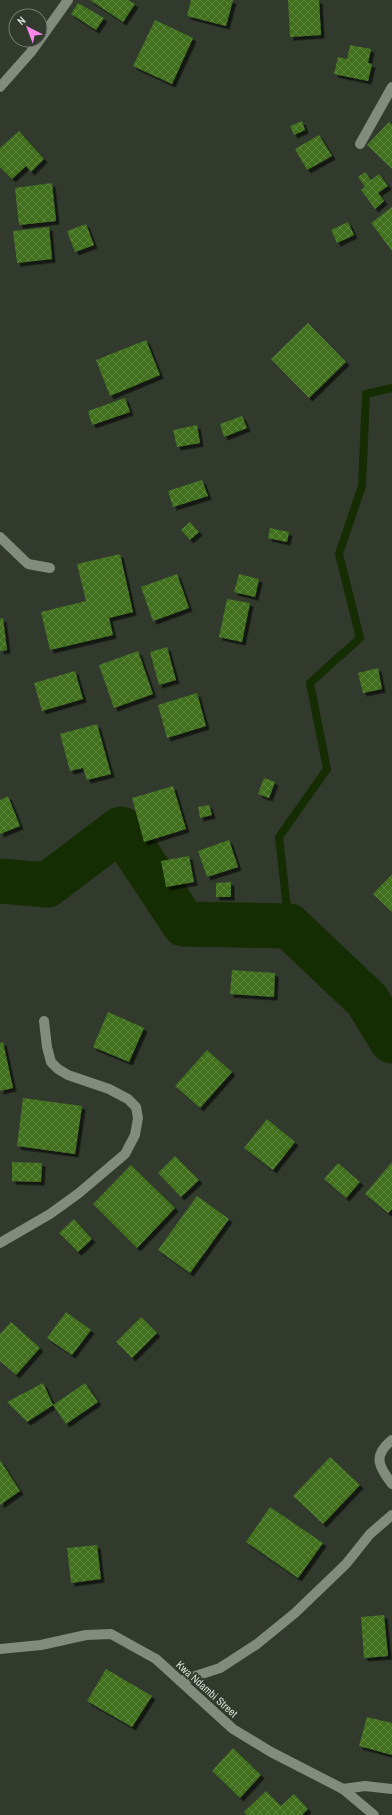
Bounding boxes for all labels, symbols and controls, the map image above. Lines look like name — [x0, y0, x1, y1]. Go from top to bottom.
north arrow — [8, 8, 48, 48]
text: N — [14, 13, 28, 28]
street label: Kwa Ndambi Street — [173, 1658, 241, 1721]

